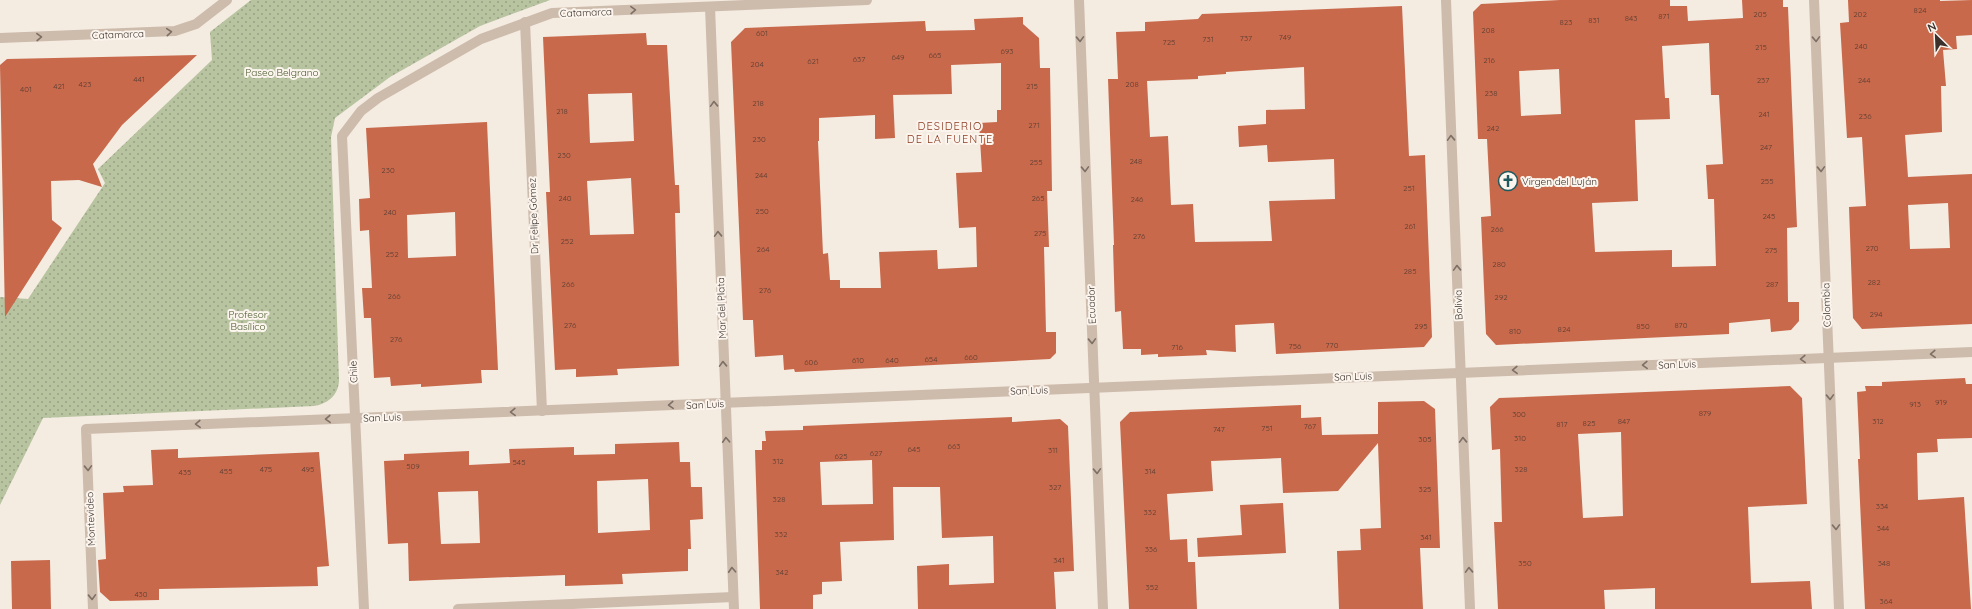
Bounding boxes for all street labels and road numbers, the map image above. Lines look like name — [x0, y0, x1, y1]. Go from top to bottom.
street label: Catamarca — [560, 5, 612, 20]
street label: Catamarca — [92, 27, 144, 42]
street label: Dr Felipe Gómez — [526, 177, 541, 254]
street label: Mar del Plata — [714, 277, 729, 339]
street label: Colombia — [1819, 283, 1834, 327]
street label: Ecuador — [1084, 285, 1099, 324]
street label: Bolivia — [1451, 290, 1466, 320]
street label: San Luis — [1658, 357, 1697, 372]
street label: Chile — [346, 360, 361, 383]
street label: San Luis — [1334, 369, 1373, 384]
street label: San Luis — [1010, 383, 1049, 398]
street label: San Luis — [686, 397, 725, 412]
street label: San Luis — [363, 410, 402, 425]
street label: Montevideo — [83, 492, 98, 546]

